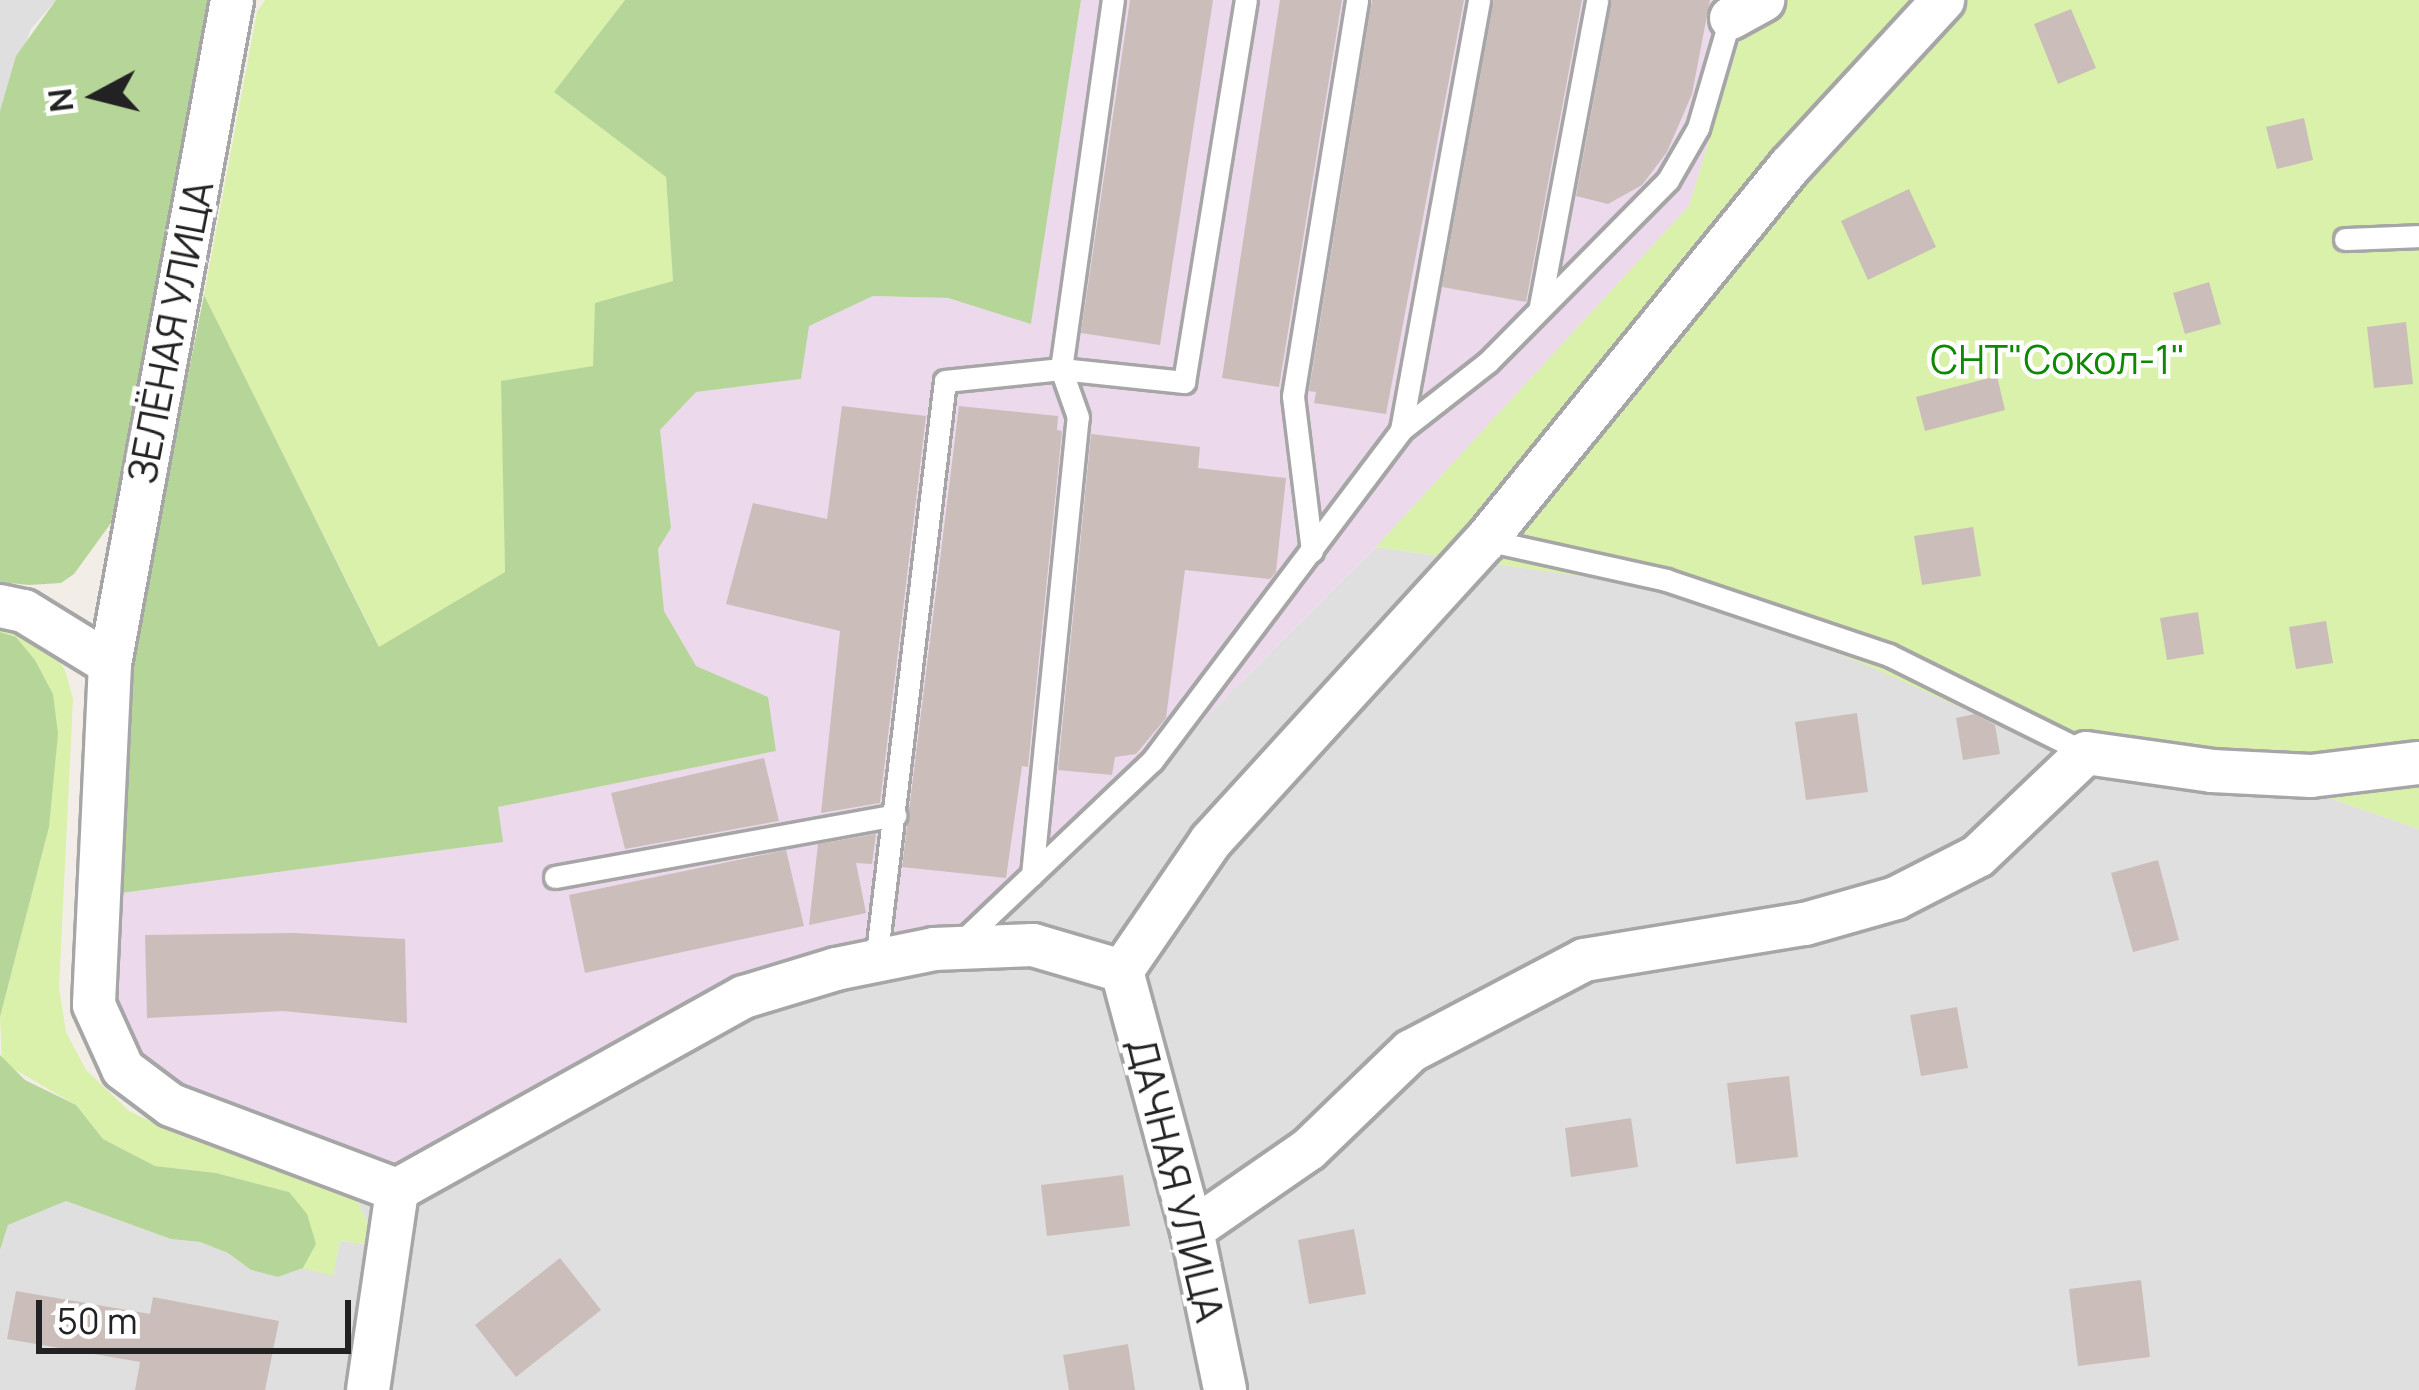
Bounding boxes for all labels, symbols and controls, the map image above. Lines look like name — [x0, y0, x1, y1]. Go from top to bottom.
north arrow — [36, 36, 156, 156]
text: N — [36, 86, 84, 115]
street label: ЗЕЛЁНАЯ УЛИЦА — [118, 177, 222, 487]
park label: СНТ"Сокол-1" — [1930, 336, 2186, 382]
street label: ДАЧНАЯ УЛИЦА — [1118, 1033, 1234, 1327]
scale bar — [42, 1276, 357, 1350]
text: 50 m — [57, 1296, 137, 1345]

